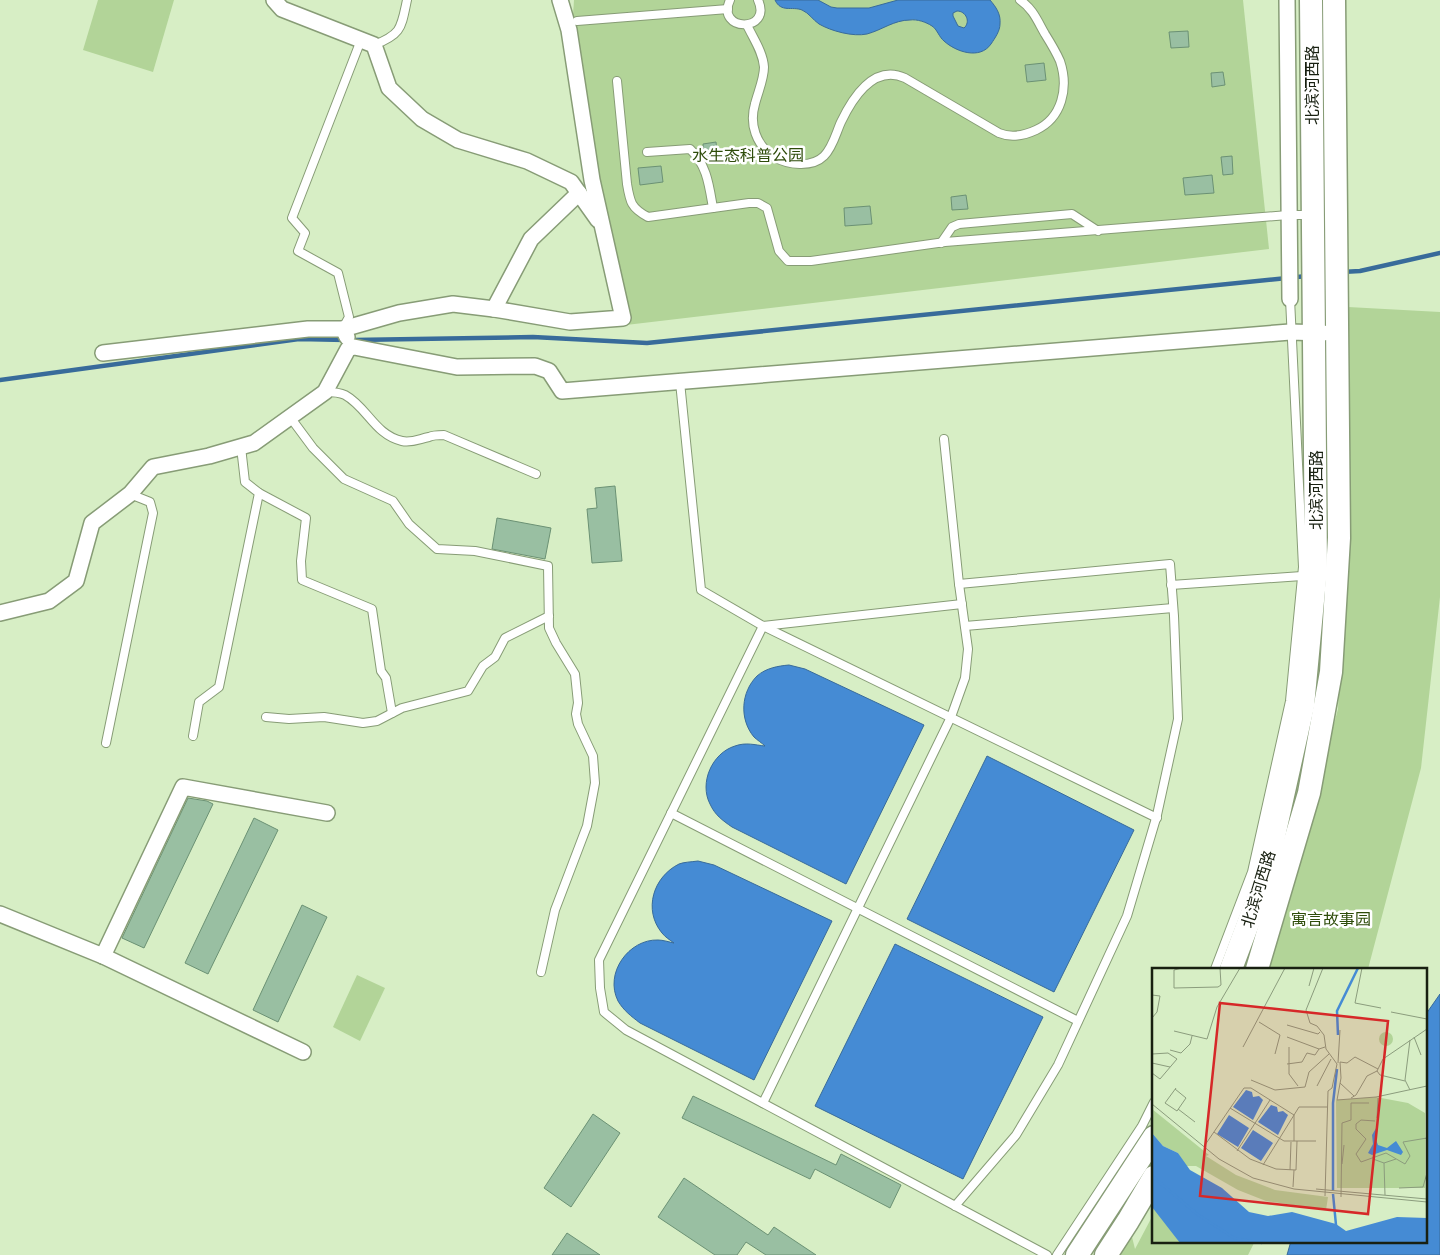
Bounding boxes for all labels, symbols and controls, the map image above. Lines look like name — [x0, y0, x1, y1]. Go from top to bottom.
street label: 北滨河西路 — [1303, 45, 1322, 125]
park label: 水生态科普公园 — [692, 146, 804, 165]
street label: 北滨河西路 — [1307, 450, 1326, 530]
street label: 北滨河西路 — [1238, 848, 1279, 930]
park label: 寓言故事园 — [1291, 910, 1371, 929]
inset map — [1152, 968, 1428, 1242]

